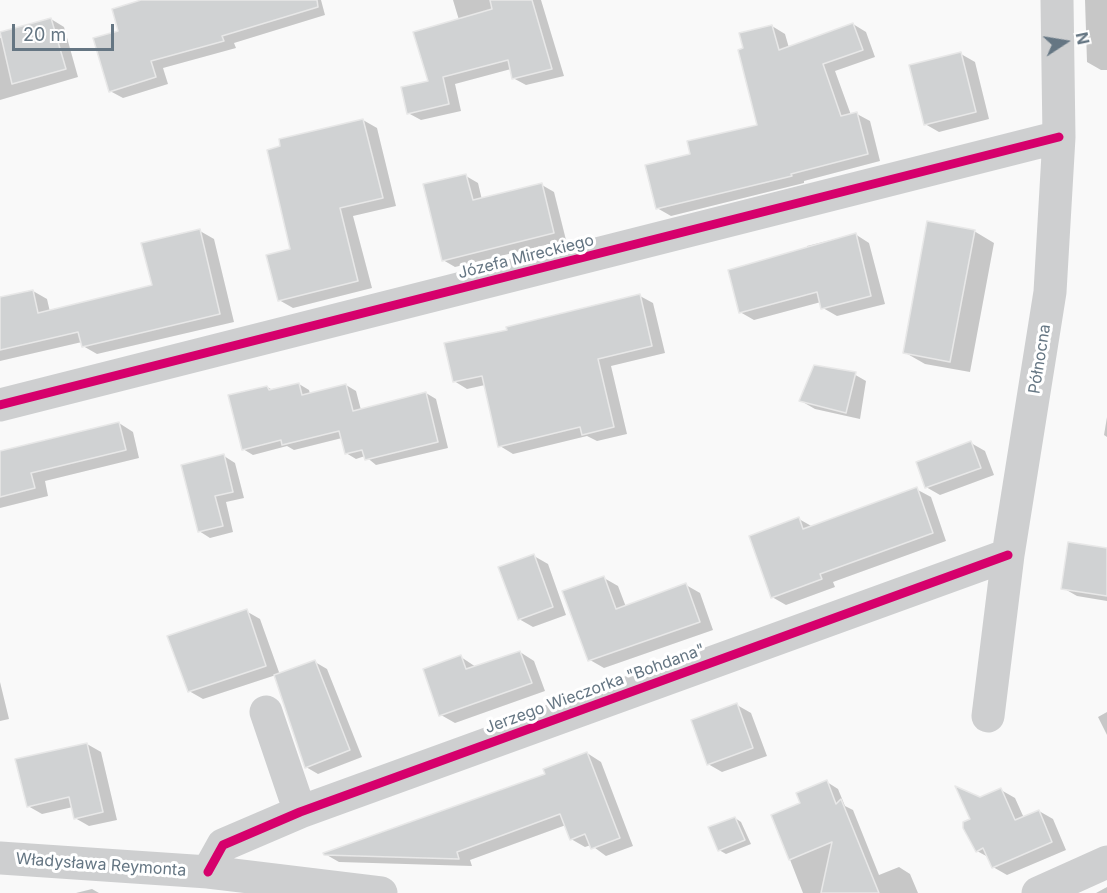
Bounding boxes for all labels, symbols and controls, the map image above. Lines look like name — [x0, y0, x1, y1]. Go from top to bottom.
scale bar — [15, 12, 117, 50]
north arrow — [1035, 12, 1095, 72]
text: 20 m — [23, 24, 66, 45]
text: N — [1072, 30, 1094, 46]
street label: Józefa Mireckiego — [456, 231, 596, 283]
street label: Północna — [1025, 323, 1055, 395]
street label: Jerzego Wieczorka "Bohdana" — [482, 640, 708, 738]
street label: Władysława Reymonta — [15, 849, 187, 881]

